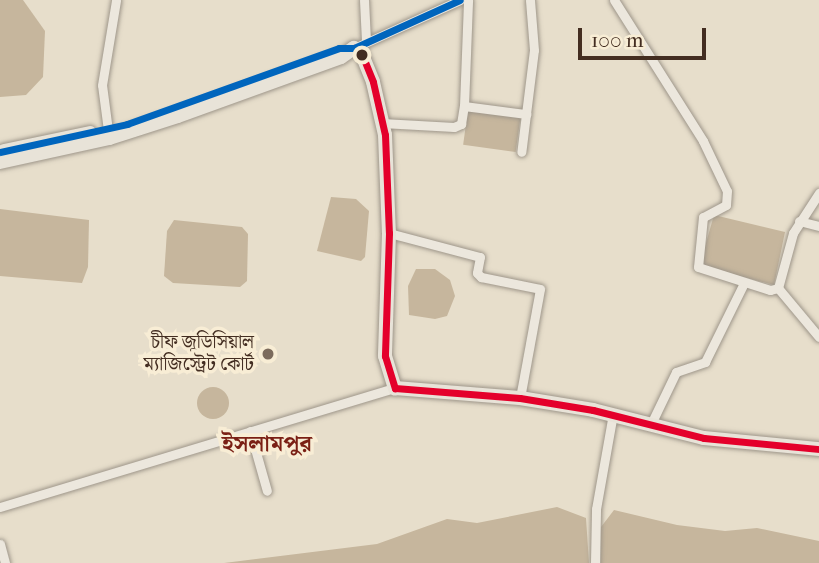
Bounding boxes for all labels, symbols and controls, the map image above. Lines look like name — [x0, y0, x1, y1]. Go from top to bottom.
scale bar — [581, 14, 709, 58]
text: 100 m — [591, 28, 644, 52]
unlabelled marker — [355, 48, 369, 62]
place label: চীফ জুডিসিয়াল ম্যাজিস্ট্রেট কোর্ট — [144, 332, 254, 376]
marker: চীফ জুডিসিয়াল ম্যাজিস্ট্রেট কোর্ট — [260, 346, 276, 362]
district label: ইসলামপুর — [222, 430, 312, 458]

